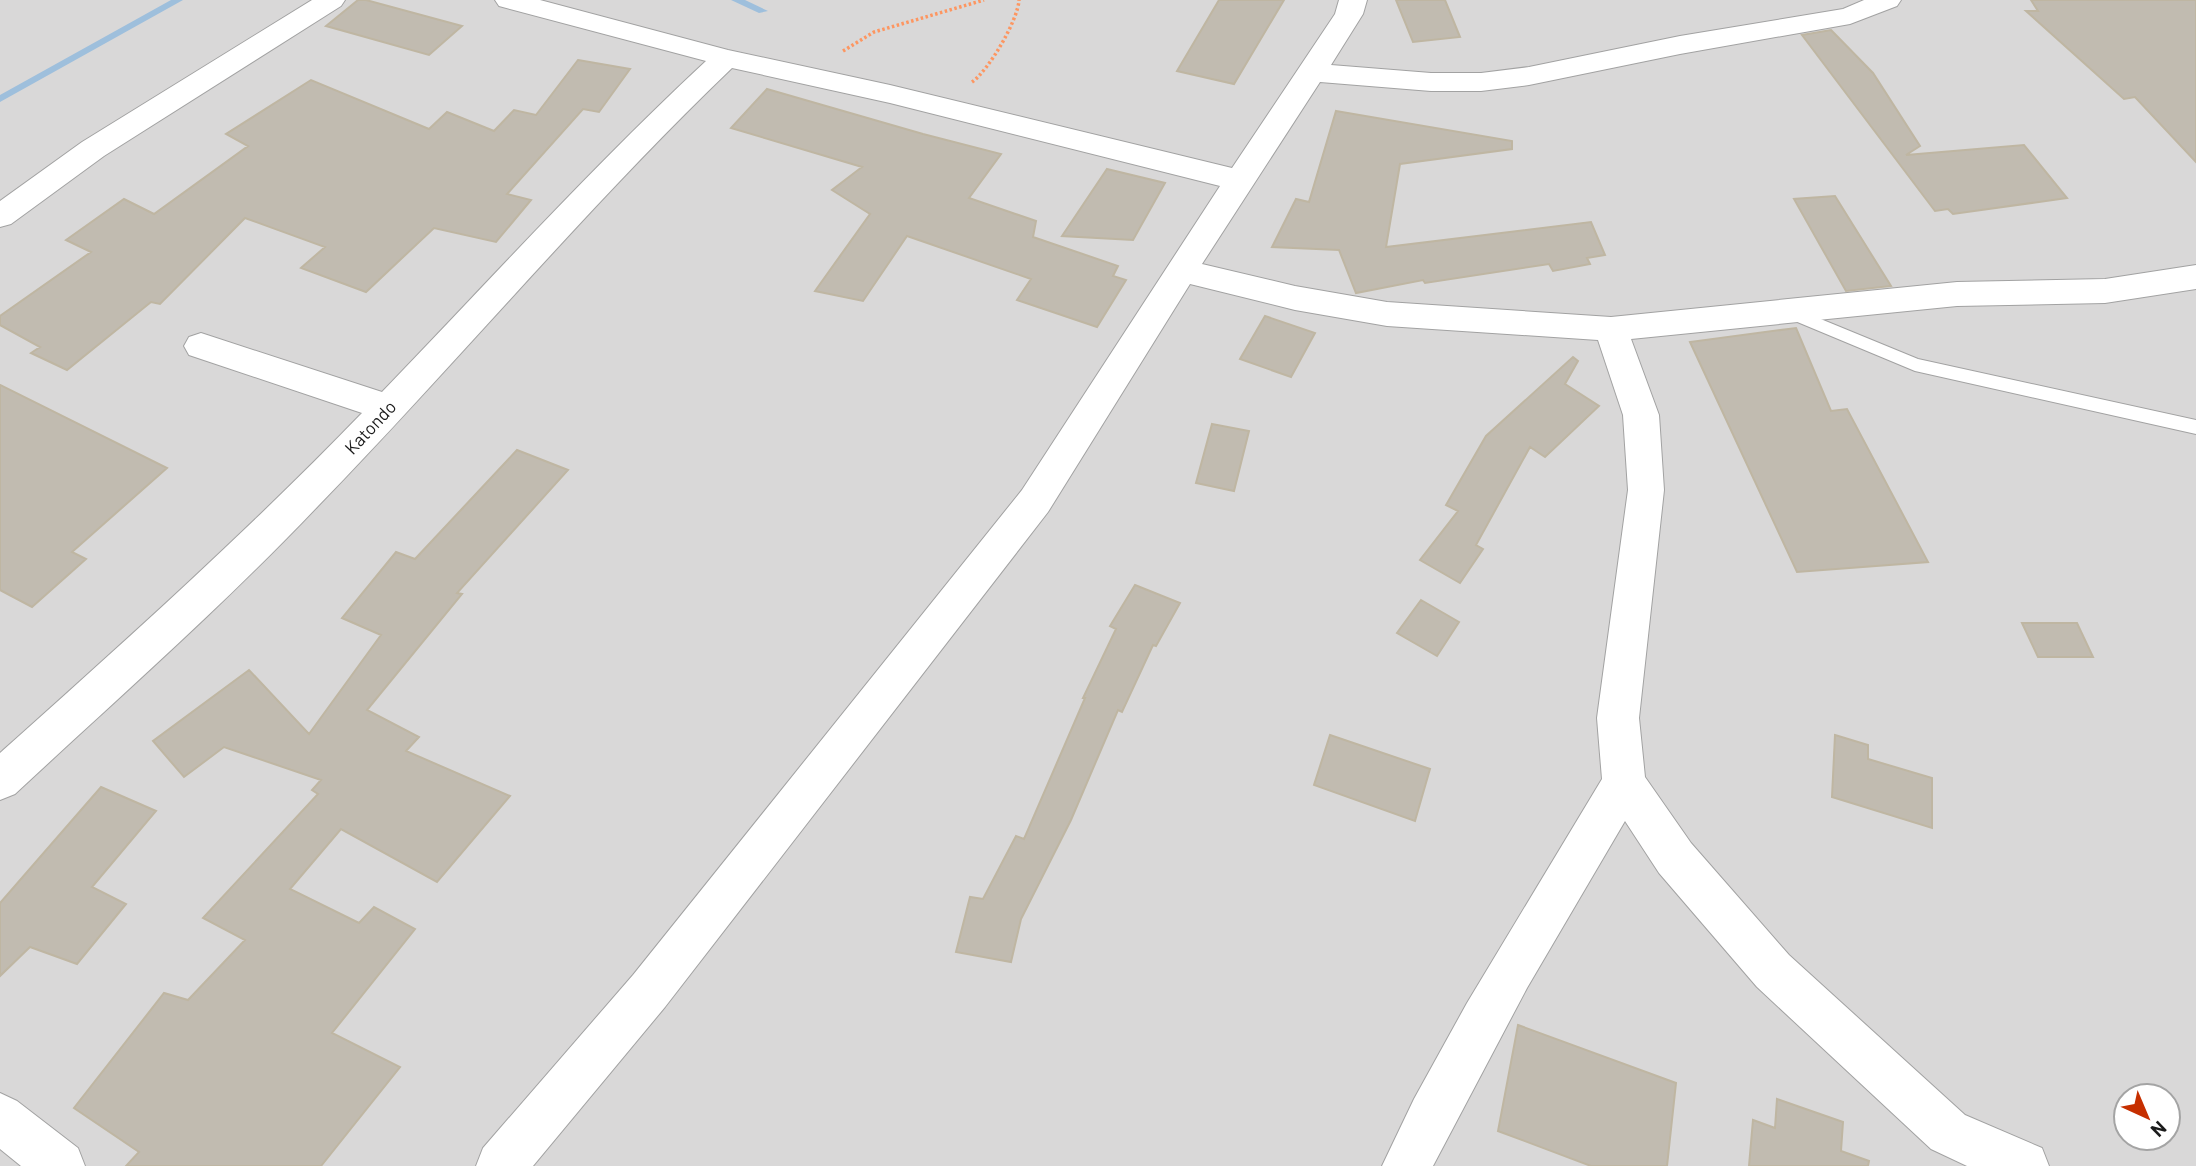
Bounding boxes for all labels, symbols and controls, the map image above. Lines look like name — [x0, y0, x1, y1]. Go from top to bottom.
street label: Katondo — [340, 396, 400, 458]
north arrow — [2112, 1082, 2182, 1152]
text: N — [2147, 1117, 2172, 1142]

